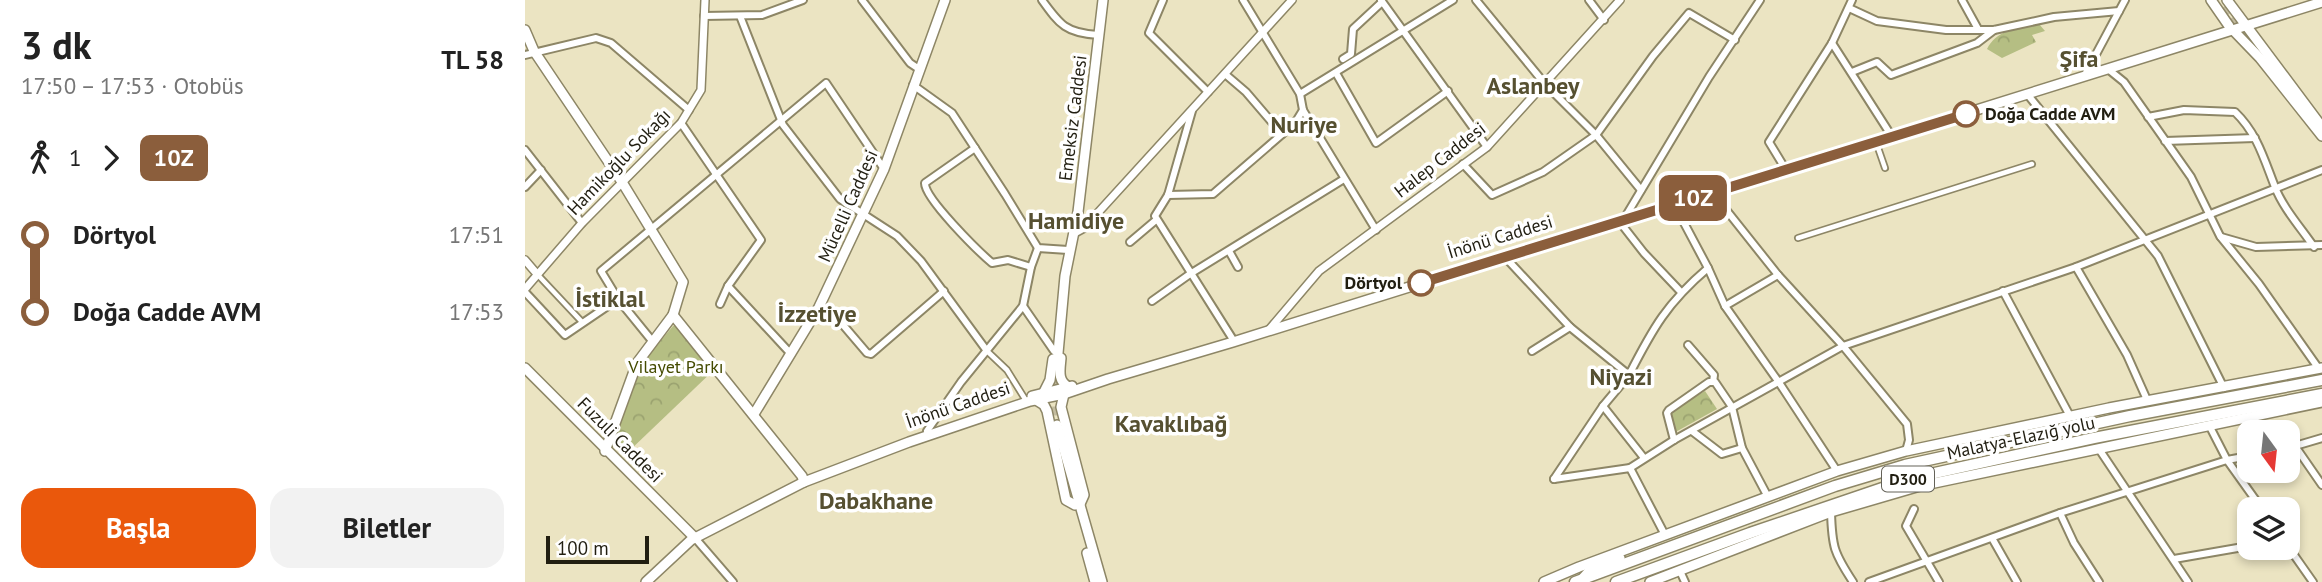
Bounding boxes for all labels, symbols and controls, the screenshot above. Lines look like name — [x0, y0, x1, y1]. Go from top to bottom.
text: 3 dk — [21, 20, 91, 69]
text: TL 58 — [441, 43, 504, 76]
district label: Şifa — [2060, 43, 2098, 74]
street label: Emeksiz Caddesi — [1053, 54, 1092, 182]
district label: Aslanbey — [1487, 70, 1580, 101]
text: 17:50 – 17:53 · Otobüs — [21, 71, 244, 100]
marker: Doğa Cadde AVM — [1953, 101, 1979, 127]
place label: Doğa Cadde AVM — [1985, 102, 2115, 125]
street label: Hamikoğlu Sokağı — [562, 104, 675, 220]
district label: Nuriye — [1270, 109, 1338, 140]
street label: Halep Caddesi — [1389, 117, 1490, 202]
icon: walk — [21, 139, 59, 177]
icon: forward — [92, 139, 130, 177]
text: 10Z — [154, 142, 194, 173]
text: 1 — [69, 143, 82, 172]
street label: Mücelli Caddesi — [812, 146, 883, 266]
line badge: 10Z — [1653, 175, 1733, 221]
text: 10Z — [1673, 182, 1713, 213]
district label: Hamidiye — [1028, 205, 1124, 236]
street label: İnönü Caddesi — [1444, 210, 1555, 263]
text: Dörtyol — [73, 218, 156, 251]
text: 17:51 — [449, 220, 504, 249]
marker: Dörtyol — [1408, 270, 1434, 296]
place label: Dörtyol — [1345, 271, 1403, 294]
district label: İstiklal — [575, 283, 646, 314]
text: Doğa Cadde AVM — [73, 295, 261, 328]
text: 17:53 — [449, 297, 504, 326]
district label: İzzetiye — [777, 298, 857, 329]
park label: Vilayet Parkı — [627, 355, 724, 378]
district label: Niyazi — [1589, 361, 1653, 392]
street label: İnönü Caddesi — [903, 376, 1013, 433]
street label: Fuzuli Caddesi — [573, 392, 668, 487]
district label: Kavaklıbağ — [1115, 408, 1227, 439]
street label: Malatya-Elazığ yolu — [1945, 411, 2097, 464]
north arrow — [2237, 420, 2299, 483]
map controls — [2237, 420, 2300, 560]
road number: D300 — [1882, 466, 1934, 492]
district label: Dabakhane — [819, 485, 933, 516]
button: Başla — [21, 488, 256, 568]
button: Biletler — [270, 488, 504, 568]
button: layers — [2237, 497, 2300, 560]
scale bar — [546, 533, 649, 565]
text: 100 m — [557, 536, 609, 560]

